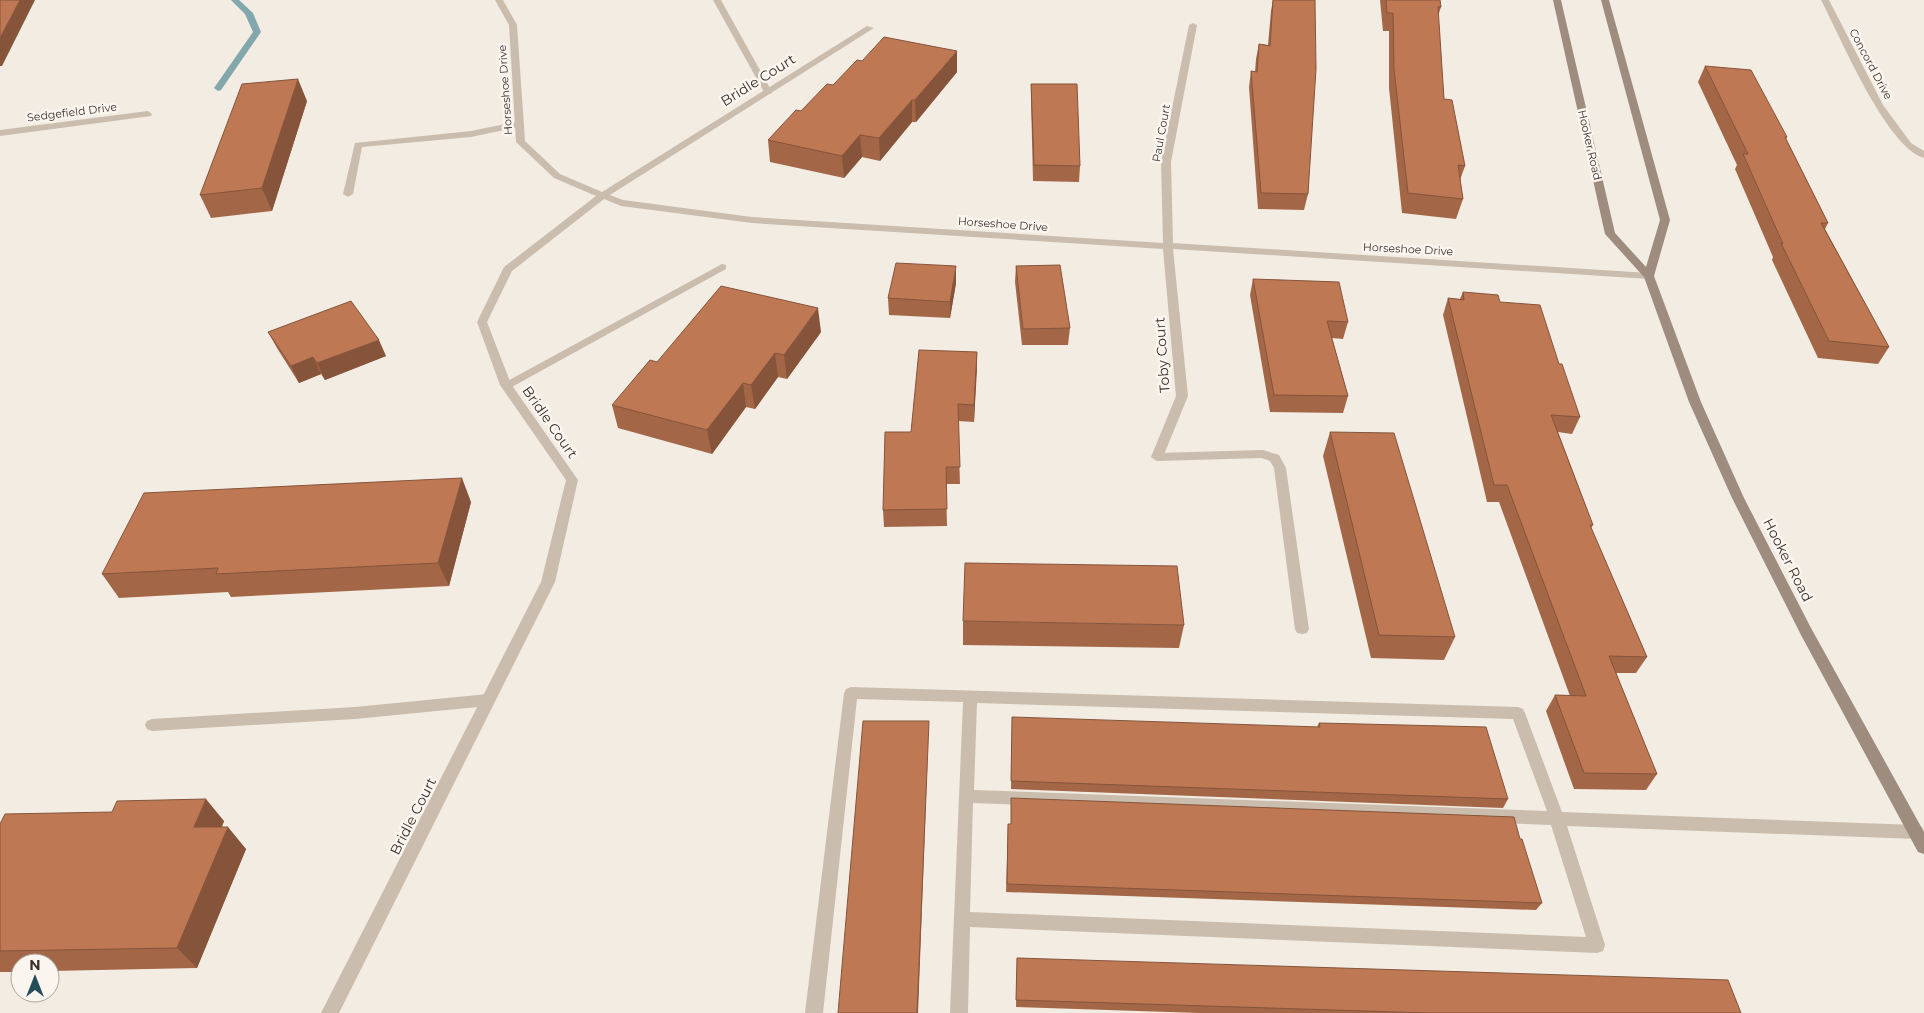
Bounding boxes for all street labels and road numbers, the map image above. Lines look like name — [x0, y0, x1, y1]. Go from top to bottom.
street label: Concord Drive — [1846, 26, 1896, 102]
street label: Horseshoe Drive — [495, 44, 515, 136]
street label: Bridle Court — [717, 50, 799, 110]
street label: Sedgefield Drive — [26, 99, 118, 124]
street label: Paul Court — [1149, 103, 1173, 163]
street label: Hooker Road — [1575, 108, 1605, 182]
street label: Horseshoe Drive — [957, 214, 1049, 234]
street label: Horseshoe Drive — [1363, 240, 1454, 258]
street label: Toby Court — [1150, 316, 1174, 393]
street label: Bridle Court — [518, 382, 582, 462]
street label: Hooker Road — [1759, 515, 1817, 605]
street label: Bridle Court — [386, 774, 440, 858]

